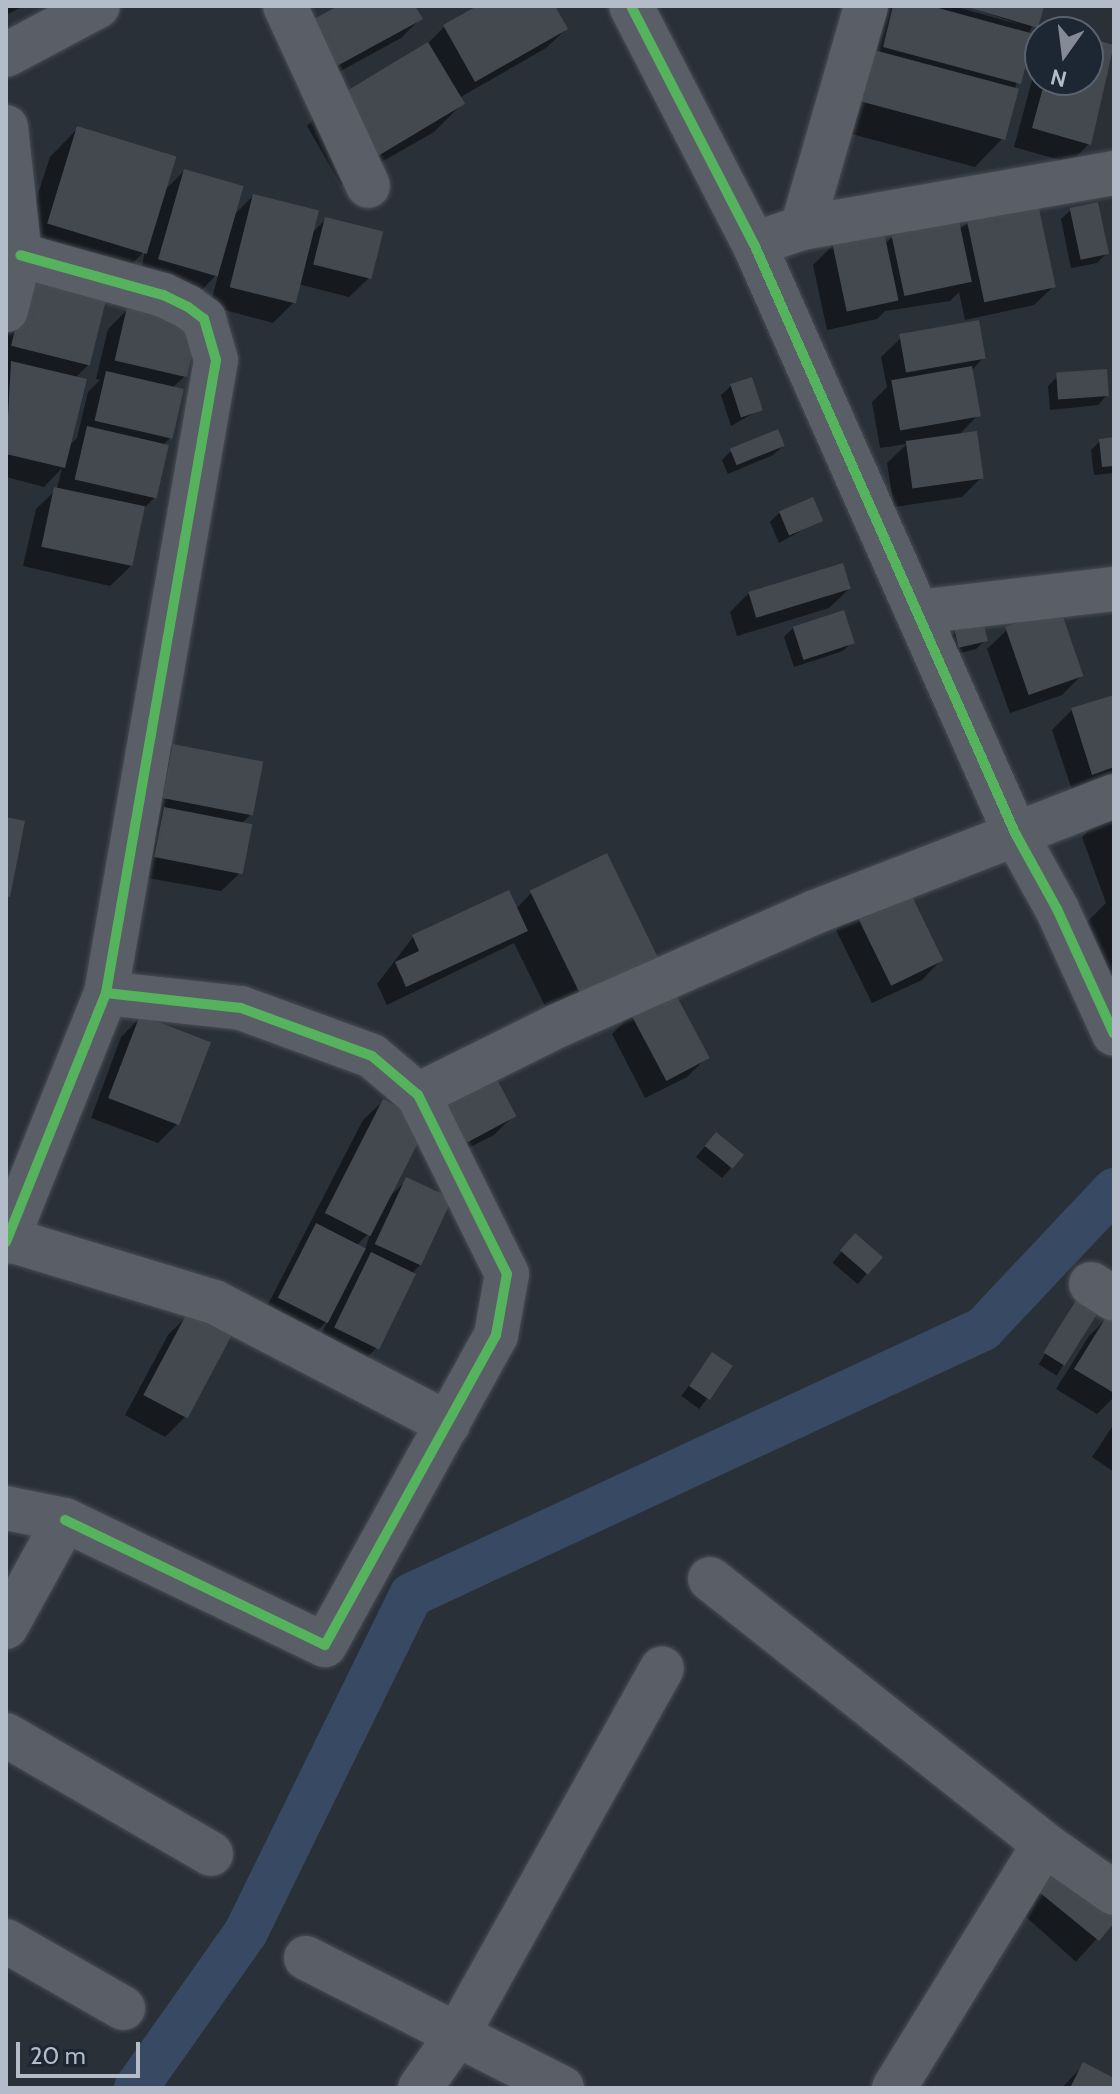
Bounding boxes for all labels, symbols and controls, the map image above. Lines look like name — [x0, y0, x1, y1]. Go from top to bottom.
north arrow — [1024, 16, 1104, 96]
text: N — [1048, 63, 1069, 93]
scale bar — [20, 2026, 144, 2076]
text: 20 m — [30, 2041, 86, 2070]

